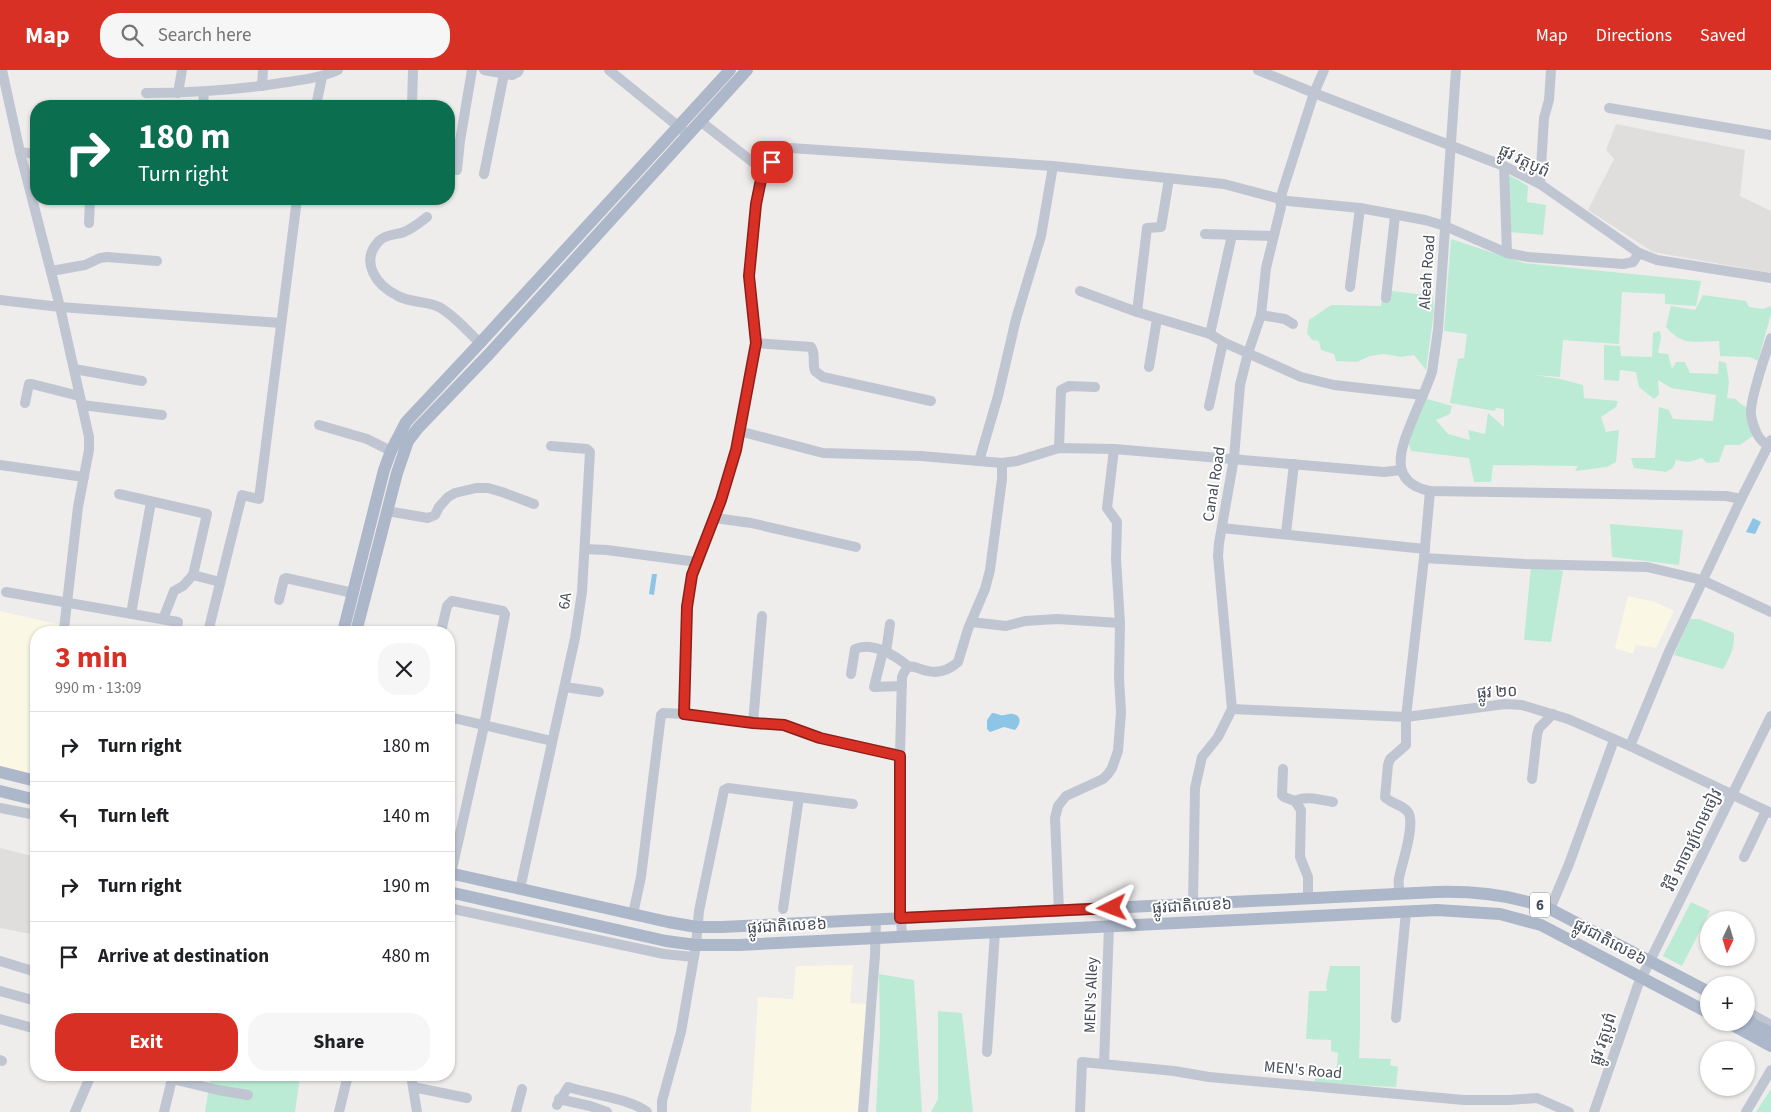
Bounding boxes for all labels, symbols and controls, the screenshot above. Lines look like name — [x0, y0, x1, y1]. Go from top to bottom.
search box — [100, 13, 450, 58]
text: Map — [25, 18, 70, 53]
icon: search — [118, 21, 146, 49]
text: Search here — [158, 22, 251, 49]
text: Map — [1536, 23, 1568, 48]
text: Directions — [1596, 23, 1672, 48]
text: Saved — [1700, 23, 1746, 48]
text: 180 m — [138, 112, 230, 162]
icon: right — [55, 120, 120, 185]
street label: ផ្លូវ វត្តបូព៌ — [1494, 139, 1553, 185]
pin — [751, 141, 793, 183]
icon: arrive — [758, 148, 786, 176]
text: Turn right — [138, 158, 228, 190]
street label: Aleah Road — [1413, 234, 1441, 310]
street label: Canal Road — [1197, 445, 1231, 523]
street label: 6A — [553, 591, 577, 611]
text: 3 min — [55, 636, 128, 679]
button: close — [378, 643, 430, 695]
text: 990 m · 13:09 — [55, 677, 142, 699]
street label: ផ្លូវ ២០ — [1476, 680, 1518, 707]
icon: right — [55, 733, 83, 761]
text: Turn right — [98, 733, 182, 760]
text: 180 m — [382, 733, 430, 760]
street label: វិថី អាចារ្យហែមចៀវ — [1658, 785, 1727, 896]
icon: left — [55, 803, 83, 831]
text: Turn left — [98, 803, 169, 830]
text: 140 m — [382, 803, 430, 830]
icon: right — [55, 873, 83, 901]
text: Turn right — [98, 873, 182, 900]
text: 190 m — [382, 873, 430, 900]
position arrow — [1085, 881, 1137, 933]
road number: 6 — [1530, 892, 1550, 918]
street label: ផ្លូវជាតិលេខ៦ — [1151, 893, 1233, 922]
north arrow — [1700, 911, 1755, 966]
map controls — [1700, 911, 1755, 1096]
street label: ផ្លូវជាតិលេខ៦ — [746, 913, 828, 942]
street label: ផ្លូវជាតិលេខ៦ — [1568, 913, 1651, 973]
icon: arrive — [55, 943, 83, 971]
text: Arrive at destination — [98, 943, 269, 970]
text: 480 m — [382, 943, 430, 970]
street label: MEN's Alley — [1079, 956, 1103, 1034]
button: + — [1700, 976, 1755, 1031]
street label: ផ្លូវ វត្តបូព៌ — [1583, 1010, 1625, 1069]
button: Exit — [55, 1013, 238, 1071]
button: Share — [248, 1013, 430, 1071]
button: − — [1700, 1041, 1755, 1096]
street label: MEN's Road — [1263, 1056, 1343, 1084]

